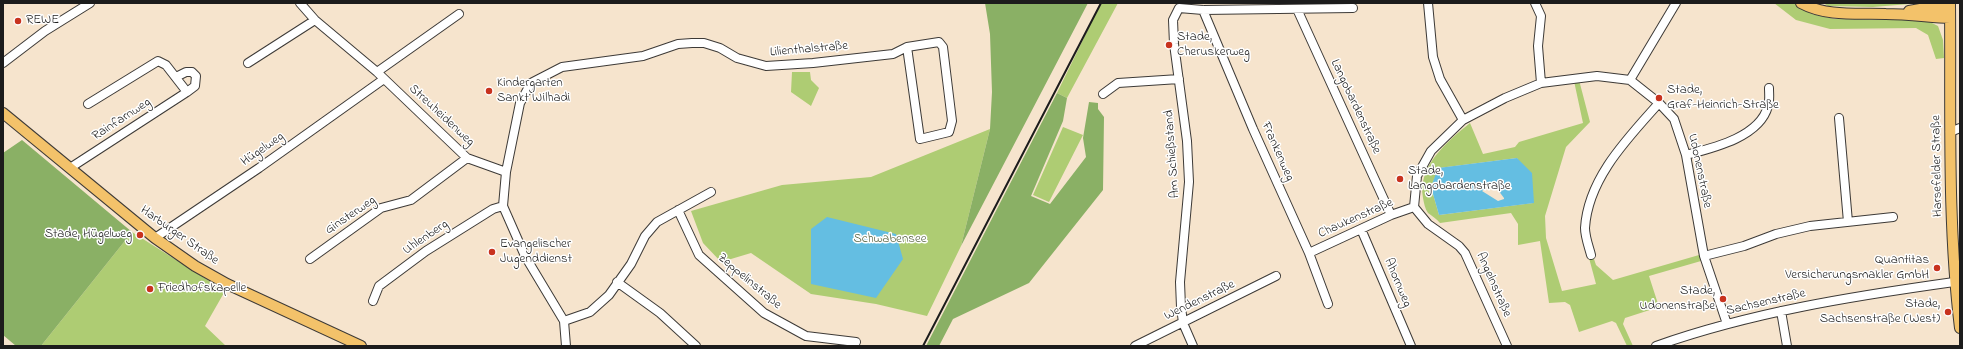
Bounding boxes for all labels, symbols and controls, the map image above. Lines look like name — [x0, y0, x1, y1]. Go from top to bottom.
place label: REWE — [26, 13, 59, 29]
marker: REWE — [13, 16, 23, 26]
place label: Stade, Cheruskerweg — [1177, 30, 1250, 61]
street label: Lilienthalstraße — [769, 39, 849, 61]
marker: Stade, Cheruskerweg — [1164, 40, 1174, 50]
street label: Langobardenstraße — [1326, 57, 1384, 157]
place label: Kindergarten Sankt Wilhadi — [497, 76, 570, 107]
street label: Streuheidenweg — [405, 82, 477, 150]
place label: Stade, Graf-Heinrich-Straße — [1667, 83, 1779, 114]
marker: Kindergarten Sankt Wilhadi — [484, 86, 494, 96]
marker: Stade, Graf-Heinrich-Straße — [1654, 93, 1664, 103]
street label: Rainfarnweg — [90, 95, 154, 145]
street label: Am Schießstand — [1162, 109, 1184, 199]
street label: Harsefelder Straße — [1929, 115, 1947, 217]
street label: Frankenweg — [1257, 120, 1297, 184]
street label: Hügelweg — [238, 130, 288, 170]
street label: Udonenstraße — [1684, 132, 1714, 210]
place label: Stade, Langobardenstraße — [1408, 164, 1511, 195]
marker: Stade, Langobardenstraße — [1395, 174, 1405, 184]
street label: Ginsterweg — [323, 193, 379, 239]
street label: Chaukenstraße — [1316, 196, 1396, 242]
street label: Harburger Straße — [137, 203, 221, 269]
street label: Uhlenberg — [400, 217, 452, 259]
place label: Stade, Hügelweg — [45, 227, 132, 243]
marker: Stade, Hügelweg — [135, 230, 145, 240]
park label: Schwabensee — [853, 232, 927, 248]
place label: Evangelischer Jugenddienst — [500, 237, 572, 268]
marker: Evangelischer Jugenddienst — [487, 247, 497, 257]
street label: Angelnstraße — [1472, 250, 1514, 320]
street label: Zeppelinstraße — [714, 251, 784, 313]
place label: Quantitas Versicherungsmakler GmbH — [1785, 253, 1929, 284]
street label: Ahornweg — [1380, 256, 1414, 310]
marker: Quantitas Versicherungsmakler GmbH — [1932, 263, 1942, 273]
street label: Wendenstraße — [1162, 277, 1238, 325]
place label: Friedhofskapelle — [158, 281, 246, 297]
marker: Friedhofskapelle — [145, 284, 155, 294]
place label: Stade, Udonenstraße — [1639, 284, 1715, 315]
street label: Sachsenstraße — [1725, 286, 1807, 320]
marker: Stade, Udonenstraße — [1718, 294, 1728, 304]
place label: Stade, Sachsenstraße (West) — [1820, 297, 1940, 328]
marker: Stade, Sachsenstraße (West) — [1943, 307, 1953, 317]

